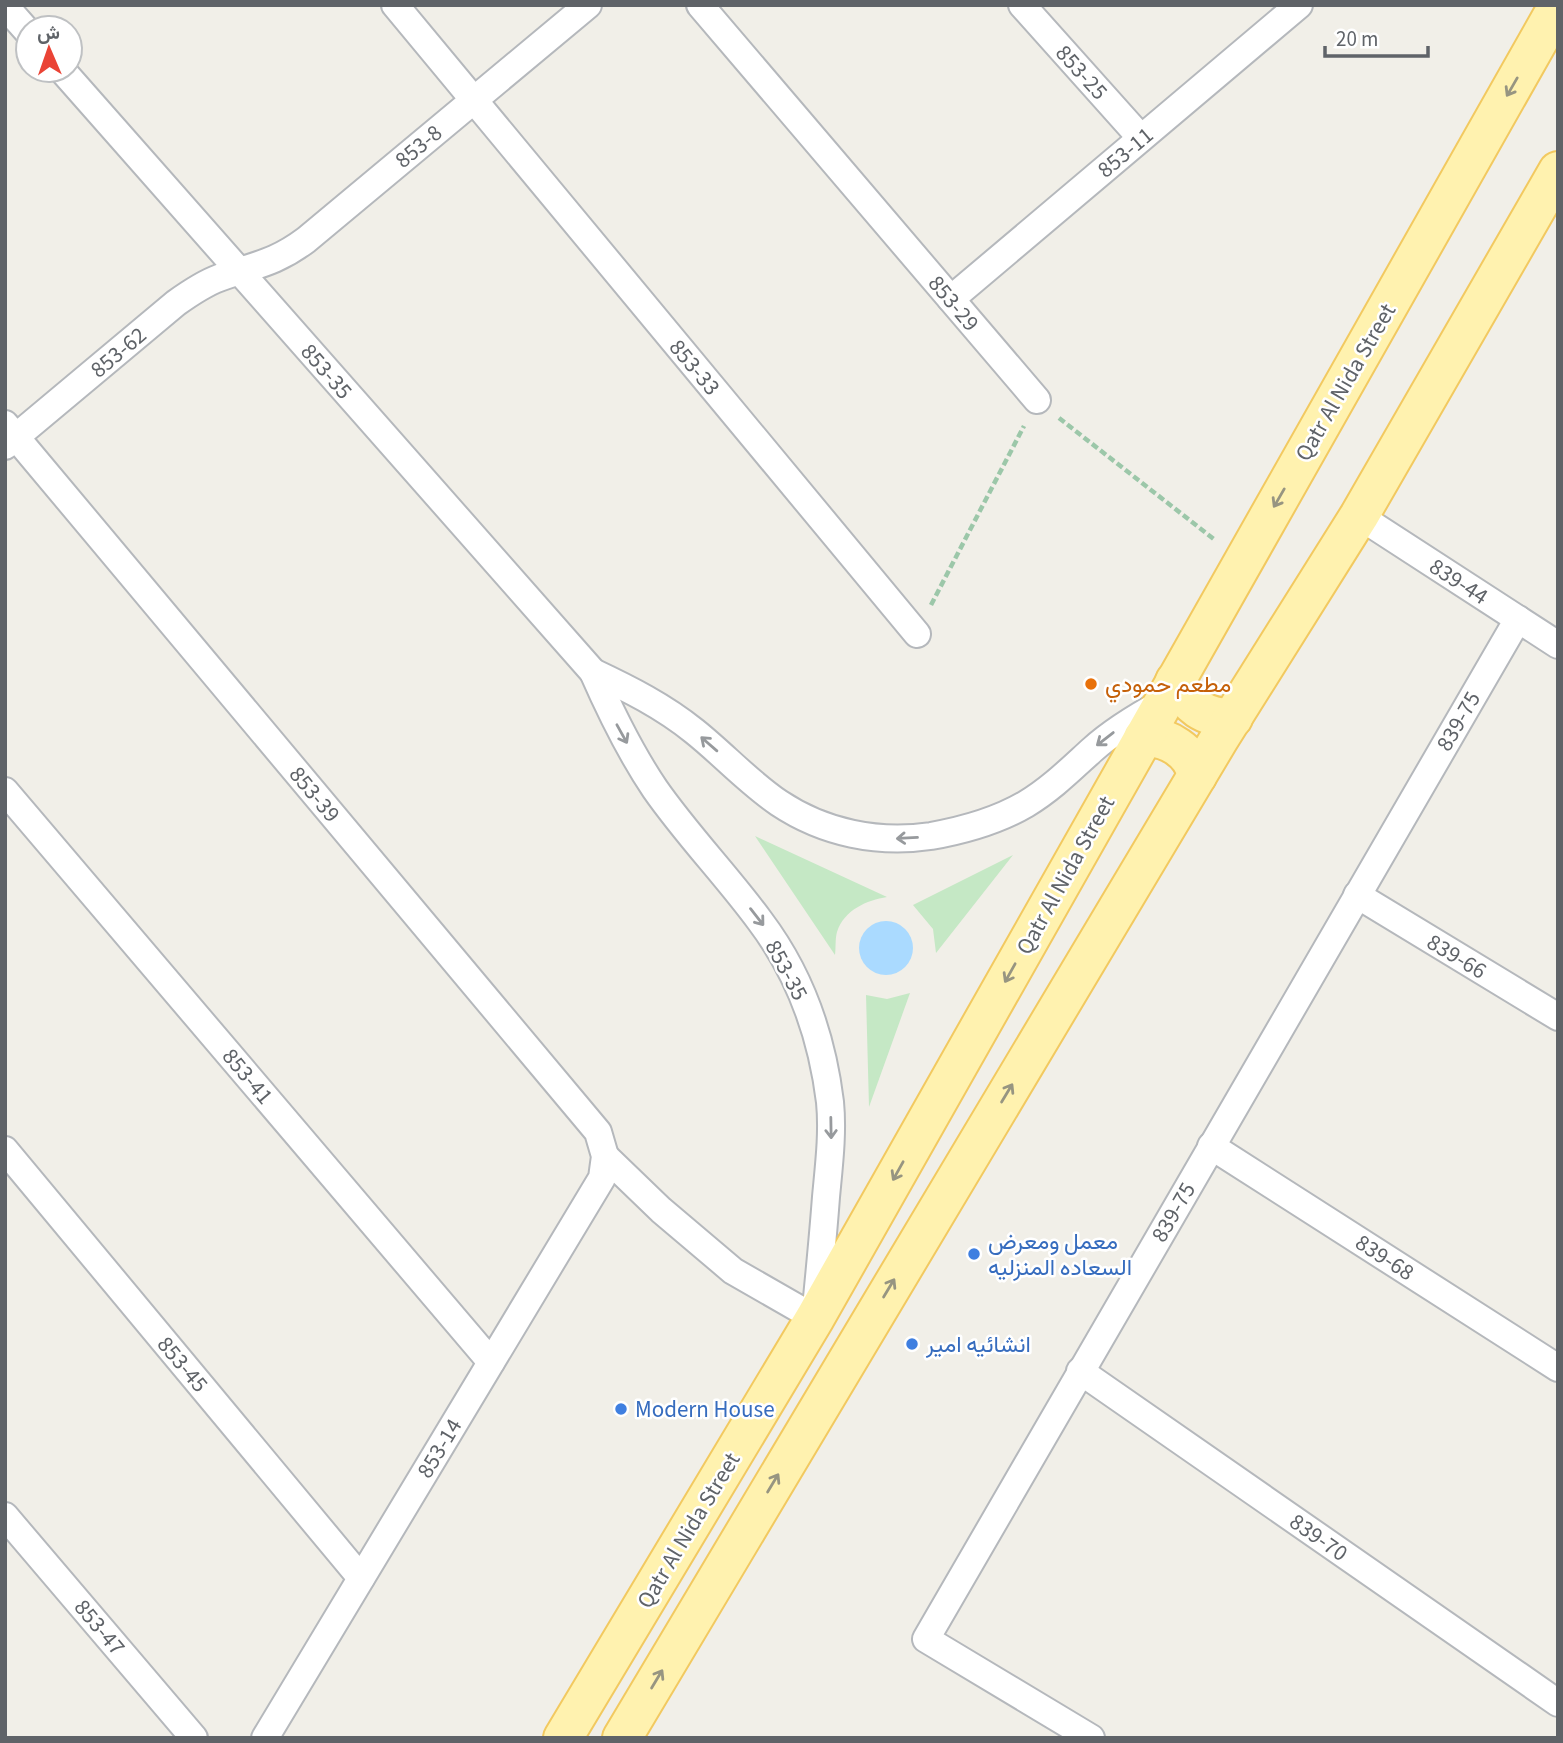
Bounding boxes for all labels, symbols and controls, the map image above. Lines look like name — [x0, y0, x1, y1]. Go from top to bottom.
north arrow — [14, 14, 84, 84]
scale bar — [1325, 14, 1428, 58]
text: ش — [37, 20, 61, 47]
text: 20 m — [1336, 24, 1378, 54]
street label: 853-25 — [1048, 37, 1115, 107]
one-way arrow — [1505, 76, 1518, 97]
street label: 853-8 — [387, 117, 449, 176]
street label: 853-11 — [1090, 119, 1161, 186]
street label: 853-29 — [920, 268, 987, 339]
street label: Qatr Al Nida Street — [1287, 297, 1404, 467]
street label: 853-62 — [83, 319, 154, 386]
street label: 853-33 — [661, 332, 728, 403]
street label: 853-35 — [293, 336, 360, 406]
one-way arrow — [1272, 487, 1285, 508]
street label: 839-44 — [1423, 550, 1495, 613]
place label: مطعم حمودي — [1105, 668, 1231, 703]
marker: مطعم حمودي — [1083, 676, 1099, 692]
street label: 839-75 — [1428, 685, 1489, 757]
one-way arrow — [616, 723, 629, 744]
one-way arrow — [1097, 732, 1115, 747]
one-way arrow — [700, 736, 718, 752]
street label: 853-39 — [281, 759, 348, 830]
street label: Qatr Al Nida Street — [1008, 790, 1123, 961]
one-way arrow — [897, 832, 919, 845]
one-way arrow — [749, 907, 764, 926]
street label: 839-66 — [1421, 926, 1493, 987]
street label: 853-35 — [757, 934, 816, 1006]
one-way arrow — [1003, 963, 1017, 983]
street label: 853-41 — [214, 1041, 281, 1112]
one-way arrow — [1000, 1084, 1014, 1104]
one-way arrow — [824, 1116, 837, 1139]
one-way arrow — [891, 1161, 905, 1181]
street label: 839-75 — [1143, 1176, 1204, 1248]
place label: معمل ومعرض السعاده المنزليه — [988, 1225, 1132, 1284]
street label: 839-68 — [1349, 1226, 1421, 1289]
marker: معمل ومعرض السعاده المنزليه — [966, 1246, 982, 1262]
one-way arrow — [883, 1279, 897, 1299]
place label: انشائيه امير — [925, 1328, 1031, 1361]
street label: 853-45 — [149, 1329, 216, 1400]
marker: انشائيه امير — [904, 1336, 920, 1352]
place label: Modern House — [635, 1393, 775, 1426]
marker: Modern House — [613, 1401, 629, 1417]
street label: 853-14 — [409, 1412, 470, 1484]
street label: Qatr Al Nida Street — [629, 1446, 748, 1615]
one-way arrow — [766, 1474, 780, 1494]
street label: 839-70 — [1283, 1505, 1355, 1569]
street label: 853-47 — [66, 1592, 133, 1663]
one-way arrow — [650, 1670, 664, 1690]

